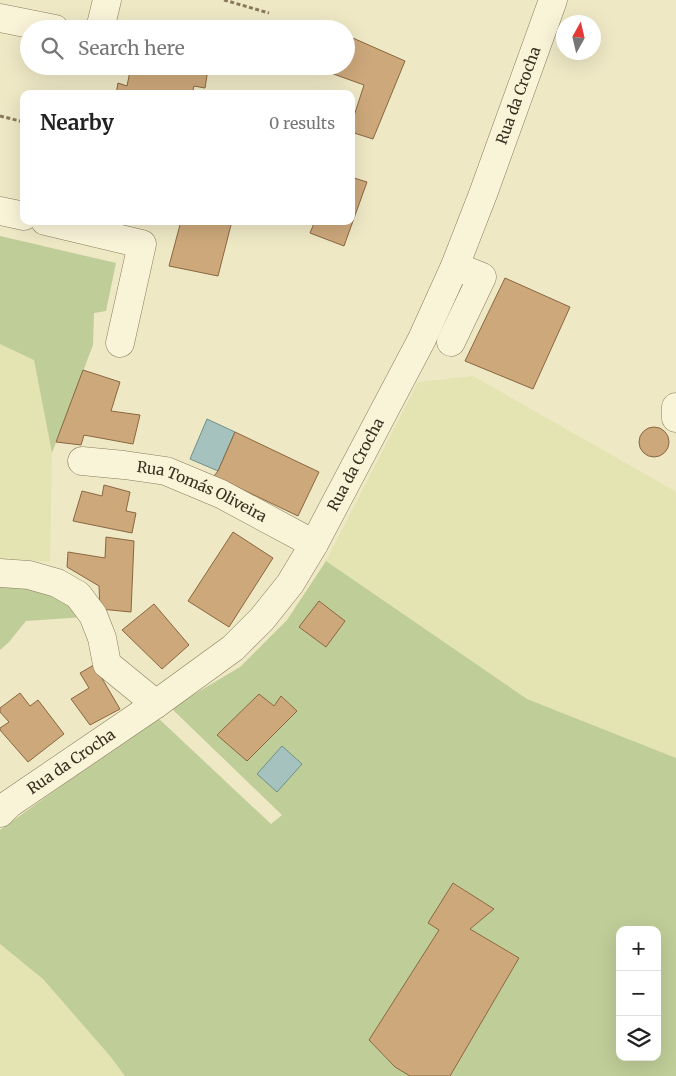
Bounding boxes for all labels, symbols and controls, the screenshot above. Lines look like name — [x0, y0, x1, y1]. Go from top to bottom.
north arrow — [556, 15, 601, 60]
search box — [20, 20, 355, 75]
icon: search — [38, 34, 66, 62]
text: Search here — [78, 36, 185, 60]
street label: Rua da Crocha — [492, 44, 544, 147]
text: Nearby — [40, 109, 114, 136]
text: 0 results — [269, 113, 335, 133]
street label: Rua da Crocha — [323, 415, 388, 514]
street label: Rua Tomás Oliveira — [136, 457, 270, 526]
street label: Rua da Crocha — [23, 725, 119, 798]
map controls — [616, 926, 661, 1061]
button: + — [616, 926, 661, 971]
button: − — [616, 971, 661, 1016]
button: layers — [616, 1016, 661, 1061]

